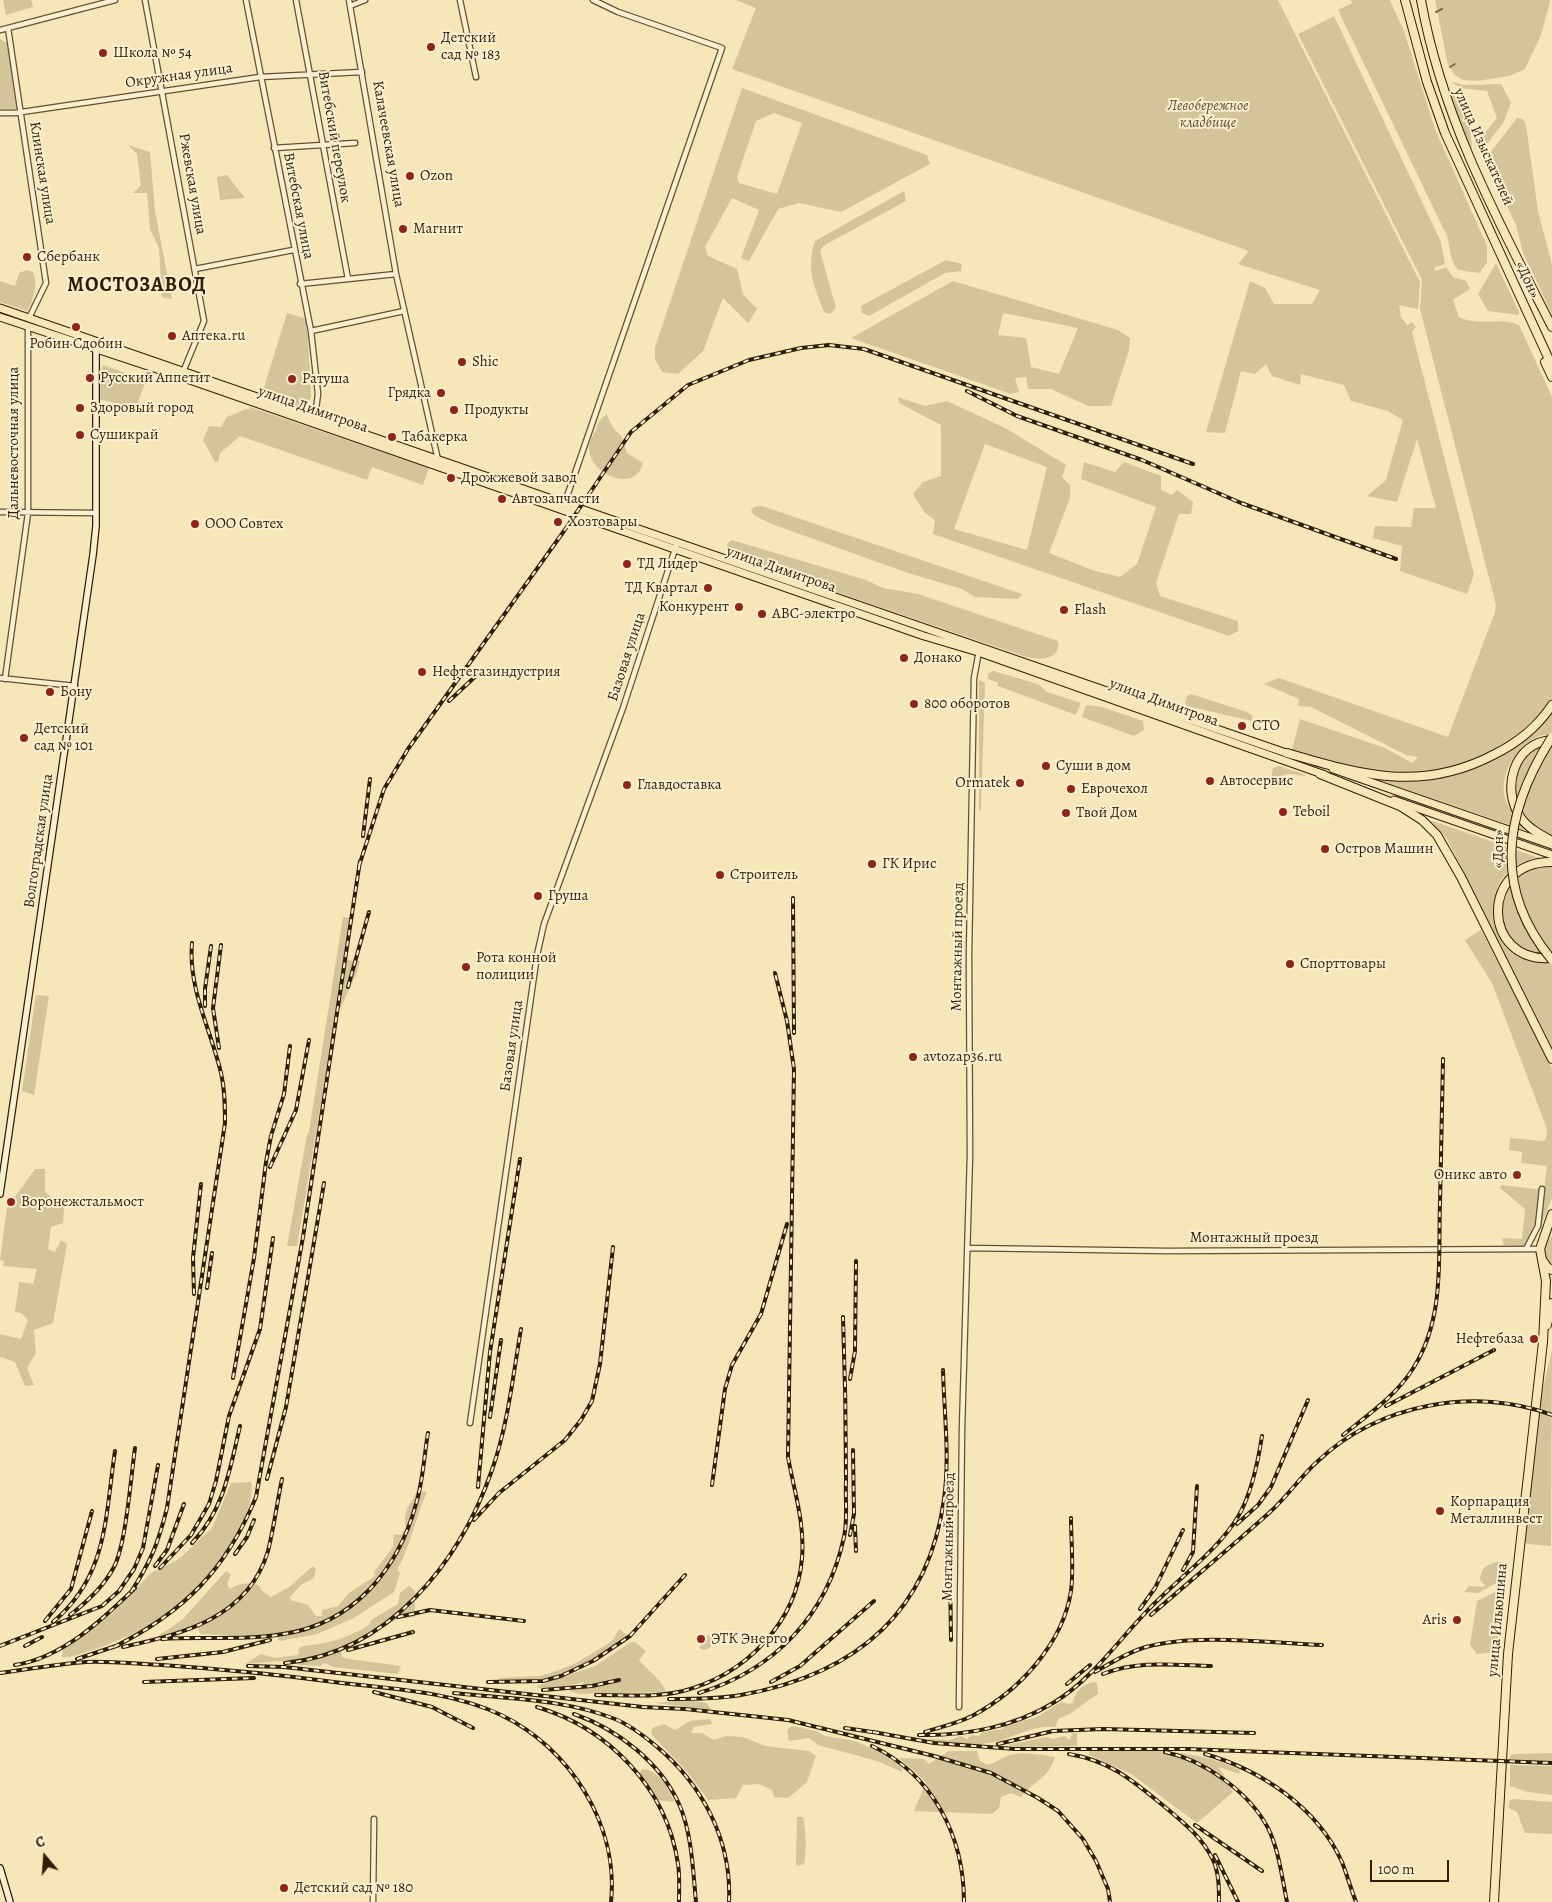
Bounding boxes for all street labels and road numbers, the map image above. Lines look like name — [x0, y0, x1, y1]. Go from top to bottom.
street label: Окружная улица — [124, 60, 234, 92]
street label: Витебский переулок — [314, 70, 354, 204]
street label: Калачеевская улица — [368, 79, 408, 209]
street label: улица Изыскателей — [1449, 86, 1517, 208]
street label: Клинская улица — [25, 120, 59, 226]
street label: Ржевская улица — [174, 132, 210, 236]
street label: Витебская улица — [279, 151, 317, 261]
street label: «Дон» — [1511, 259, 1543, 301]
street label: Дальневосточная улица — [5, 367, 23, 519]
street label: улица Димитрова — [256, 383, 370, 437]
street label: улица Димитрова — [724, 543, 838, 597]
street label: Базовая улица — [604, 610, 650, 704]
street label: улица Димитрова — [1107, 675, 1221, 731]
street label: Волгоградская улица — [21, 773, 57, 909]
street label: «Дон» — [1490, 829, 1508, 869]
street label: Монтажный проезд — [948, 882, 968, 1012]
street label: Базовая улица — [497, 999, 527, 1093]
street label: Монтажный проезд — [1190, 1229, 1318, 1247]
street label: Монтажный проезд — [939, 1472, 959, 1602]
street label: улица Ильюшина — [1484, 1562, 1512, 1678]

